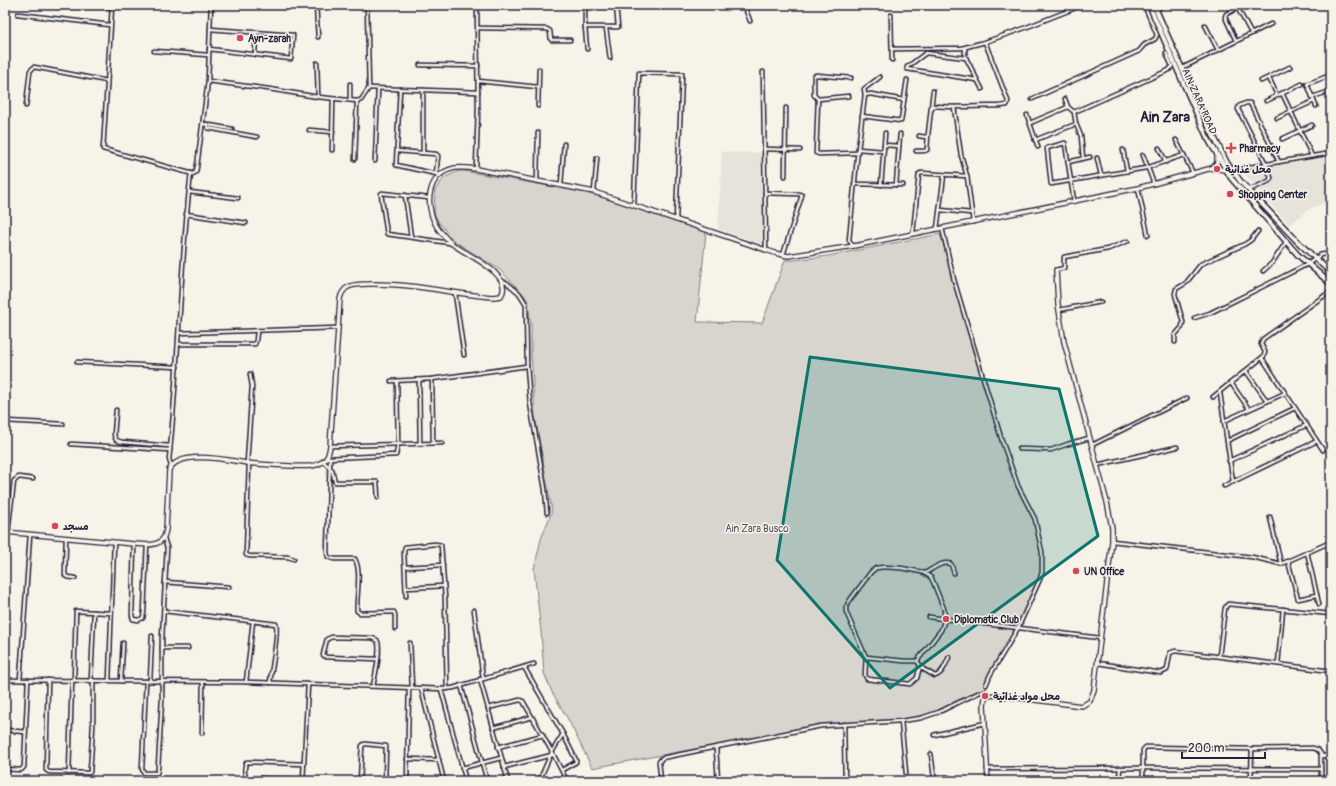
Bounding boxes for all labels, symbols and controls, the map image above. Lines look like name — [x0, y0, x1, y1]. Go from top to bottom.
marker: Ayn-zarah — [235, 33, 245, 43]
place label: Ayn-zarah — [248, 33, 291, 45]
street label: AIN ZARA ROAD — [1179, 67, 1219, 136]
district label: Ain Zara — [1140, 109, 1190, 126]
marker: Pharmacy — [1226, 143, 1236, 153]
place label: Pharmacy — [1239, 143, 1281, 155]
marker: محل غذائية — [1212, 164, 1222, 174]
place label: محل غذائية — [1225, 164, 1272, 176]
marker: Shopping Center — [1225, 189, 1235, 199]
place label: Shopping Center — [1238, 189, 1307, 201]
marker: مسجد — [50, 521, 60, 531]
place label: مسجد — [63, 521, 89, 533]
park label: Ain Zara Busco — [725, 523, 789, 535]
marker: UN Office — [1071, 566, 1081, 576]
place label: UN Office — [1084, 566, 1125, 578]
marker: Diplomatic Club — [941, 614, 951, 624]
place label: Diplomatic Club — [954, 614, 1019, 626]
marker: محل مواد غذائية — [980, 691, 990, 701]
place label: محل مواد غذائية — [993, 691, 1060, 703]
scale bar — [1182, 734, 1265, 760]
text: 200 m — [1188, 741, 1225, 756]

